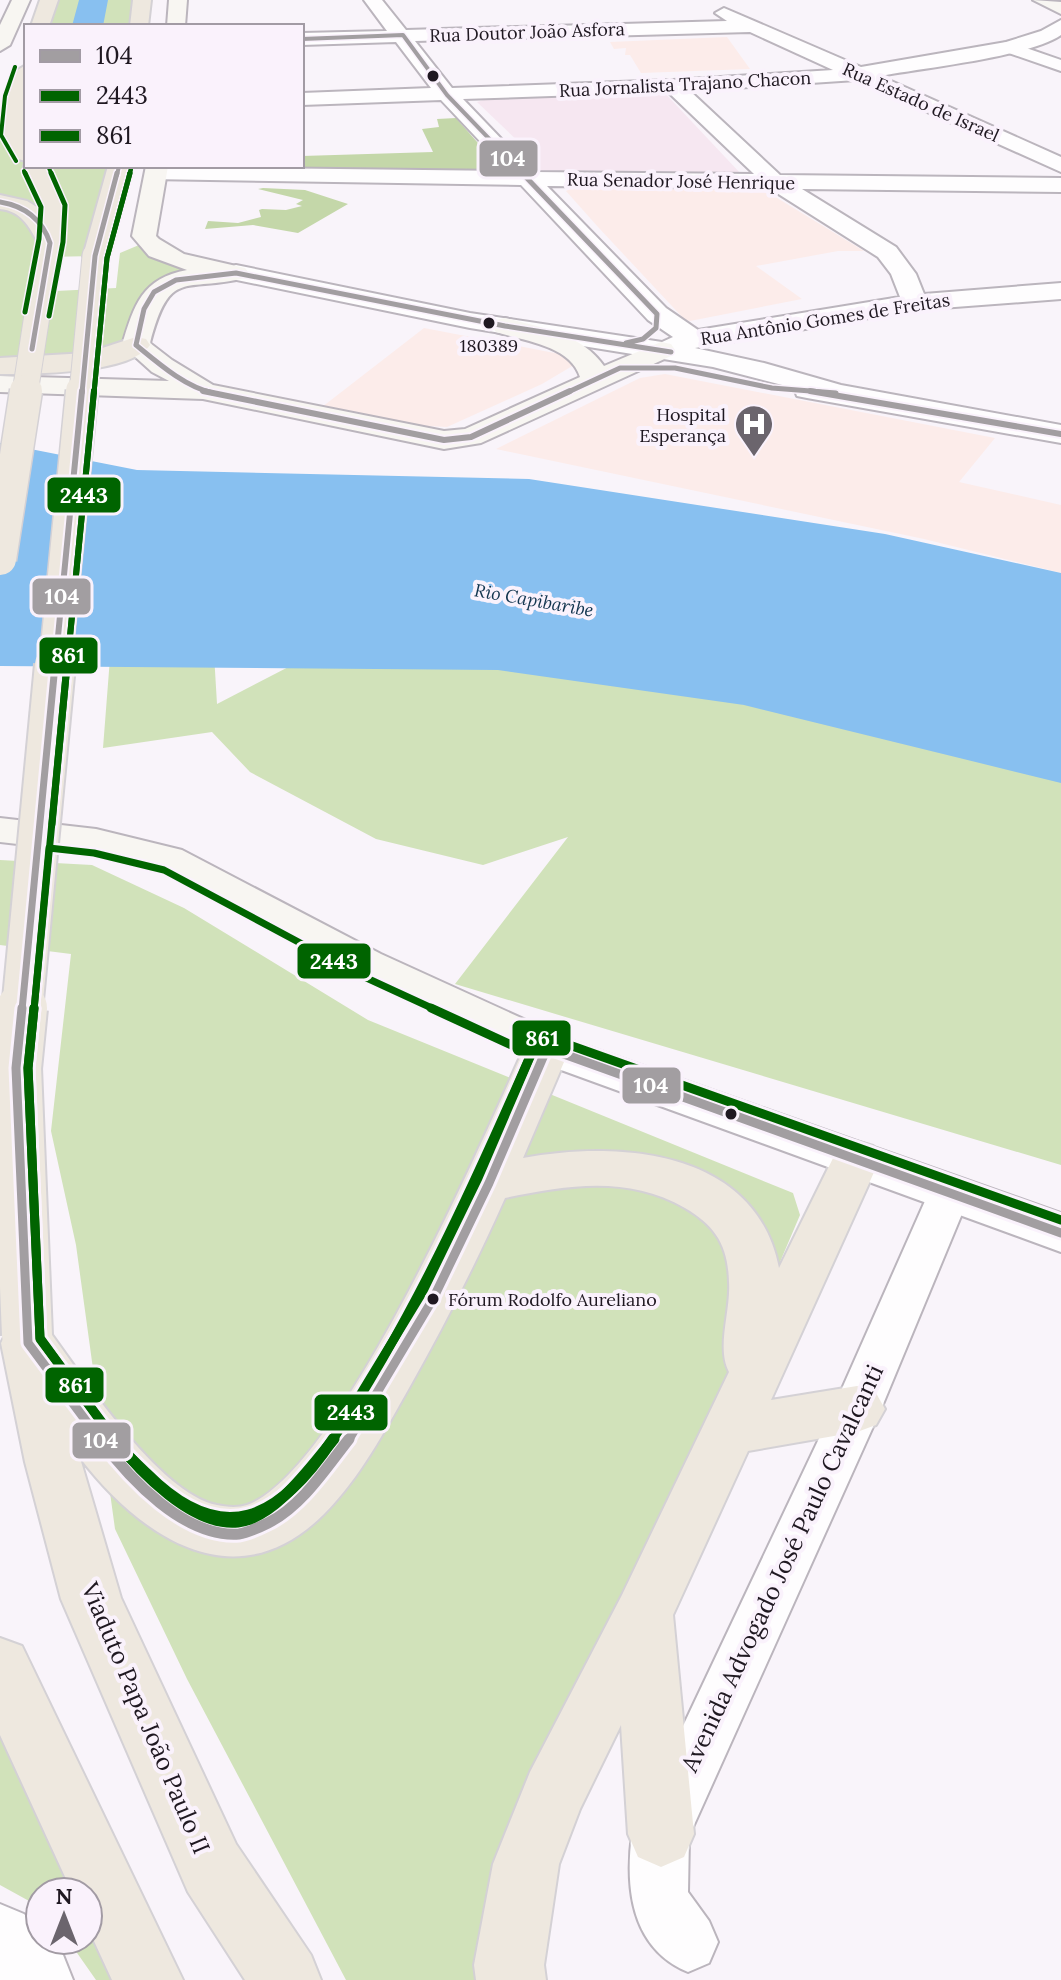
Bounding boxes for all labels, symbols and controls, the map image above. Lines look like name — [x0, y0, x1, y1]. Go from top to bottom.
street label: Rua Doutor João Asfora — [429, 17, 625, 47]
legend — [24, 24, 304, 168]
text: 104 — [96, 40, 133, 71]
street label: Rua Estado de Israel — [839, 57, 1003, 147]
street label: Rua Jornalista Trajano Chacon — [558, 66, 812, 102]
unlabelled marker — [425, 68, 441, 84]
text: 2443 — [96, 80, 148, 111]
text: 861 — [96, 120, 132, 151]
line badge: 104 — [478, 139, 539, 178]
text: 104 — [491, 144, 525, 172]
street label: Rua Senador José Henrique — [567, 168, 795, 194]
street label: Rua Antônio Gomes de Freitas — [699, 288, 951, 350]
marker: 180389 — [481, 315, 497, 331]
place label: 180389 — [460, 334, 518, 357]
place label: Hospital Esperança — [639, 403, 726, 447]
hospital icon: Hospital Esperança — [733, 403, 775, 458]
line badge: 2443 — [46, 476, 122, 514]
text: 2443 — [60, 481, 108, 509]
line badge: 104 — [31, 577, 92, 616]
water label: Rio Capibaribe — [473, 578, 595, 622]
text: 104 — [45, 582, 79, 610]
line badge: 861 — [38, 636, 99, 675]
text: 861 — [51, 641, 85, 669]
line badge: 2443 — [296, 942, 372, 980]
text: 2443 — [310, 947, 358, 975]
line badge: 861 — [511, 1019, 572, 1057]
text: 861 — [525, 1024, 559, 1052]
line badge: 104 — [621, 1066, 682, 1105]
text: 104 — [634, 1071, 668, 1099]
unlabelled marker — [723, 1106, 739, 1122]
place label: Fórum Rodolfo Aureliano — [448, 1288, 657, 1311]
marker: Fórum Rodolfo Aureliano — [425, 1291, 441, 1307]
street label: Avenida Advogado José Paulo Cavalcanti — [673, 1359, 890, 1777]
line badge: 861 — [44, 1366, 105, 1404]
text: 861 — [58, 1371, 92, 1399]
line badge: 2443 — [313, 1393, 389, 1432]
text: 2443 — [327, 1398, 375, 1426]
line badge: 104 — [71, 1421, 132, 1460]
text: 104 — [84, 1426, 118, 1454]
street label: Viaduto Papa João Paulo II — [74, 1577, 217, 1858]
north arrow — [24, 1876, 104, 1956]
text: N — [55, 1882, 73, 1910]

